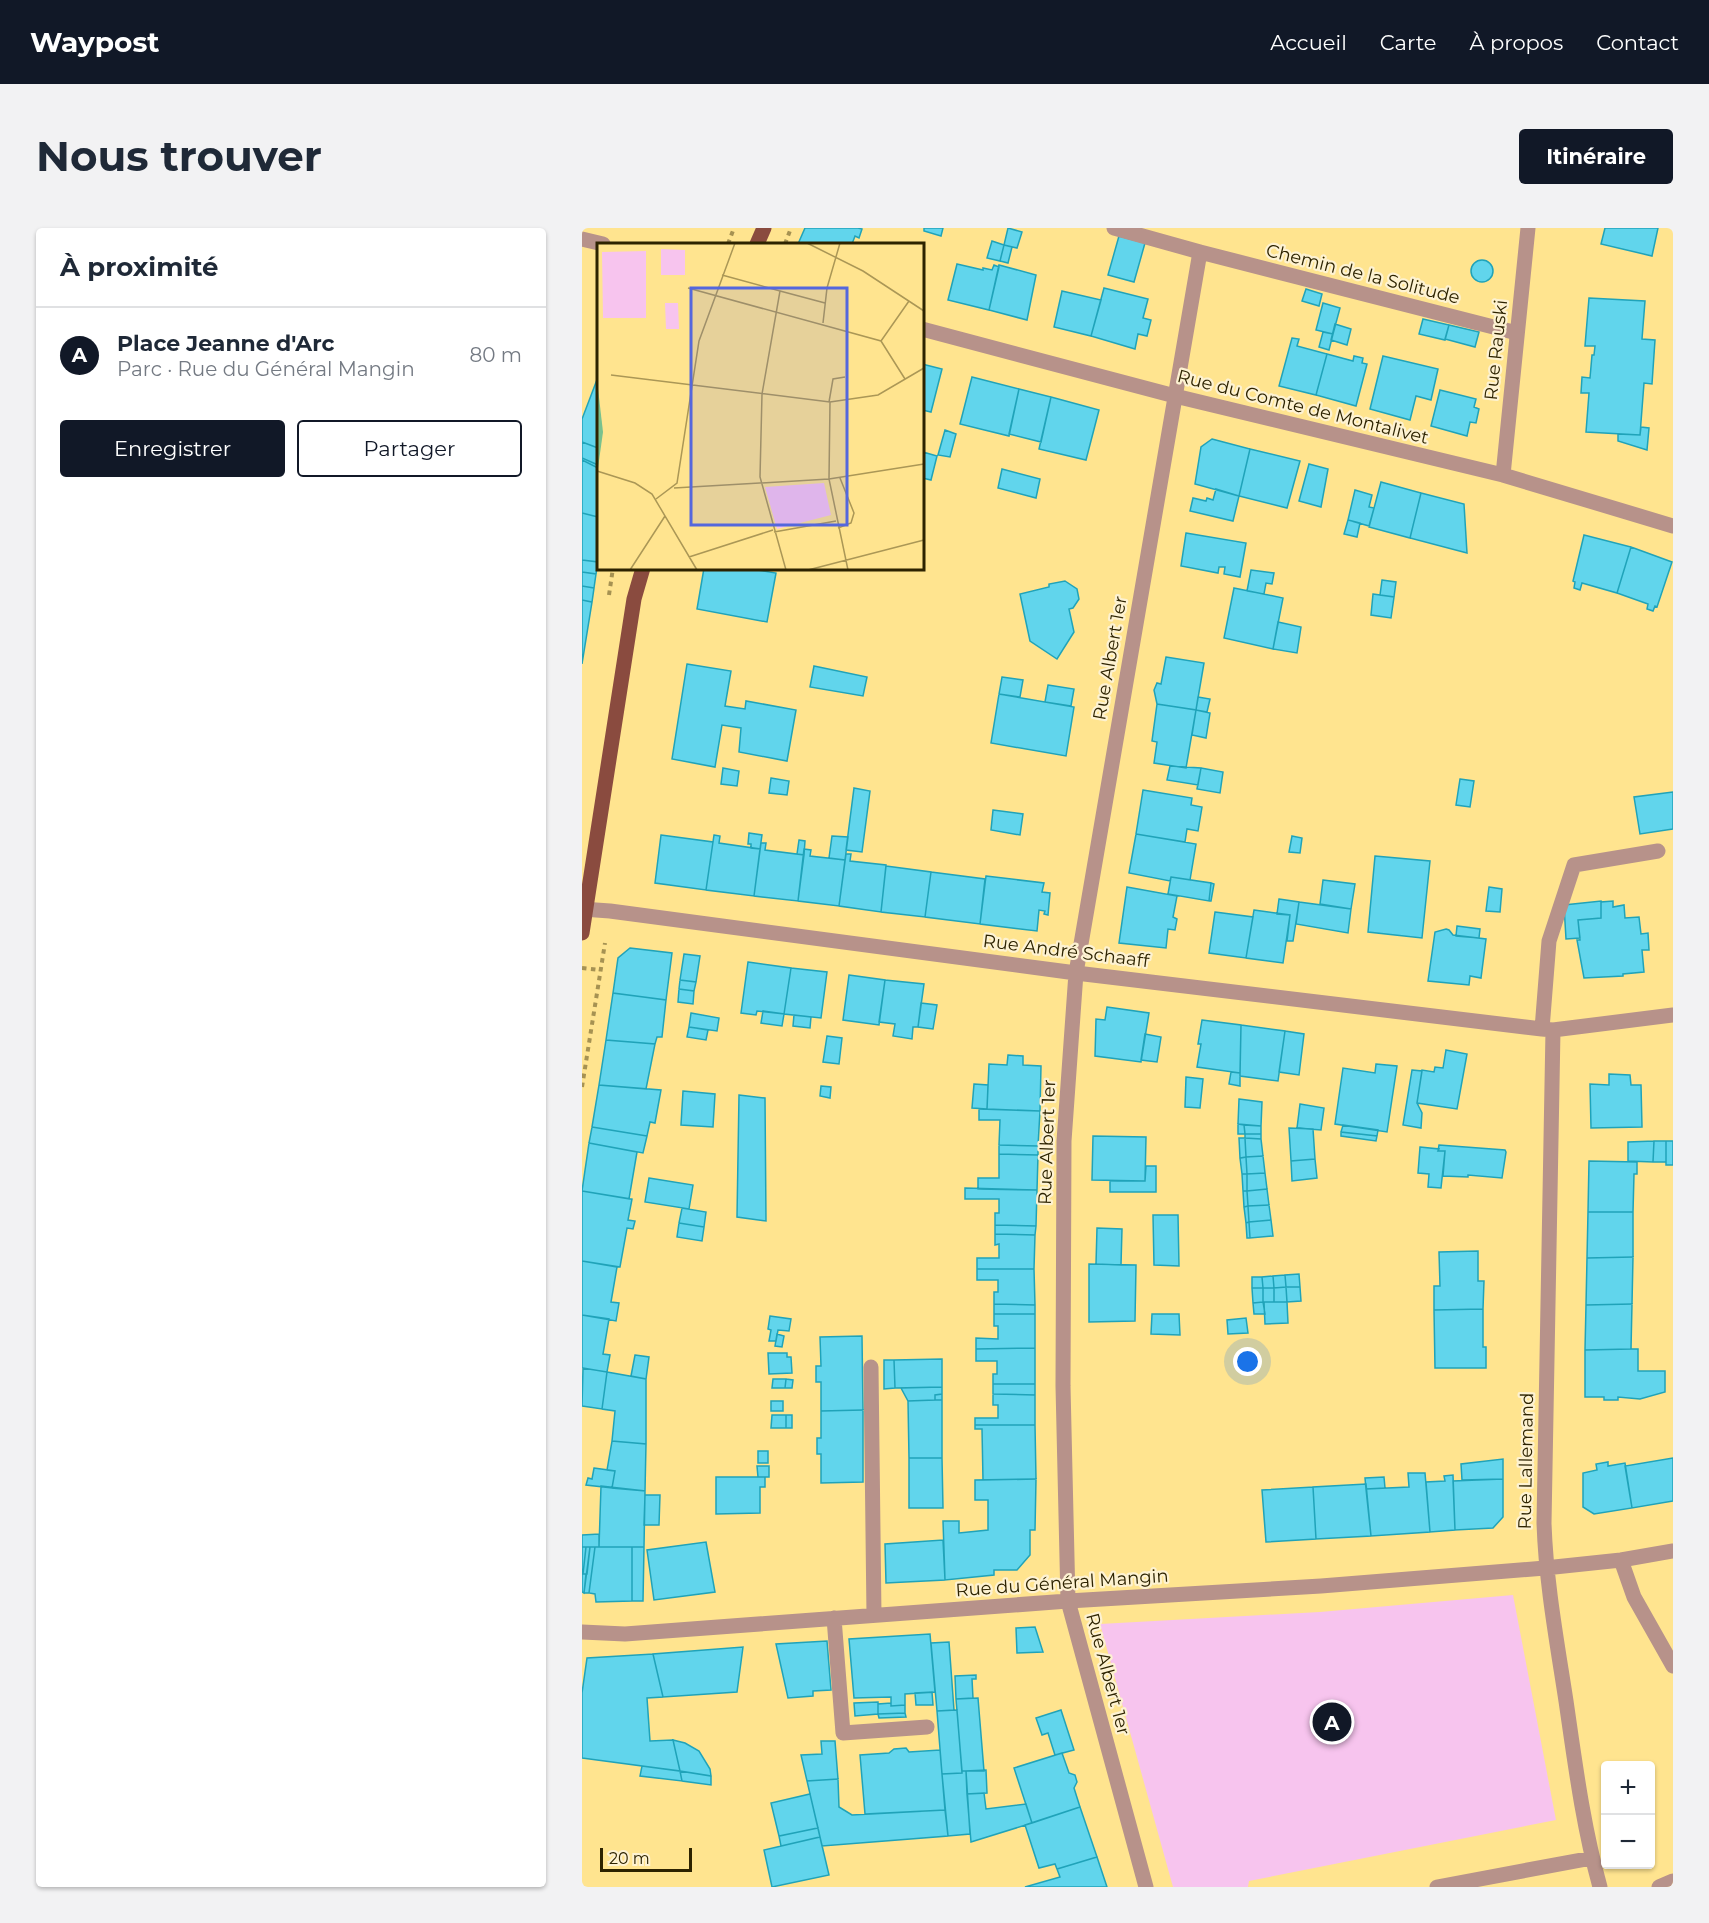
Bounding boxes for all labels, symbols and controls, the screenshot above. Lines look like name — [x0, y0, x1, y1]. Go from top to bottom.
text: Waypost — [30, 25, 160, 59]
text: Accueil — [1270, 30, 1347, 55]
text: Carte — [1380, 30, 1436, 55]
text: À propos — [1469, 30, 1563, 55]
text: Contact — [1596, 30, 1679, 55]
button: Itinéraire — [1519, 129, 1673, 184]
text: Nous trouver — [36, 130, 322, 182]
street label: Chemin de la Solitude — [1264, 239, 1462, 309]
inset map — [597, 243, 924, 570]
text: À proximité — [60, 251, 219, 283]
street label: Rue Rauski — [1480, 299, 1512, 401]
text: Place Jeanne d'Arc — [117, 330, 335, 357]
text: A — [72, 343, 87, 367]
text: 80 m — [470, 343, 522, 367]
text: Parc · Rue du Général Mangin — [117, 357, 415, 381]
street label: Rue du Comte de Montalivet — [1175, 365, 1431, 449]
button: Enregistrer — [60, 420, 285, 477]
button: Partager — [297, 420, 522, 477]
street label: Rue Albert 1er — [1088, 594, 1132, 722]
street label: Rue André Schaaff — [982, 930, 1151, 972]
street label: Rue Albert 1er — [1034, 1079, 1060, 1205]
your location — [1233, 1347, 1262, 1376]
street label: Rue Lallemand — [1514, 1393, 1538, 1529]
street label: Rue du Général Mangin — [955, 1565, 1169, 1601]
street label: Rue Albert 1er — [1081, 1610, 1135, 1738]
pin: A — [1312, 1700, 1352, 1744]
map controls — [1601, 1761, 1655, 1869]
button: + — [1601, 1761, 1655, 1815]
button: − — [1601, 1815, 1655, 1869]
scale bar — [600, 1845, 692, 1872]
text: 20 m — [609, 1849, 650, 1868]

